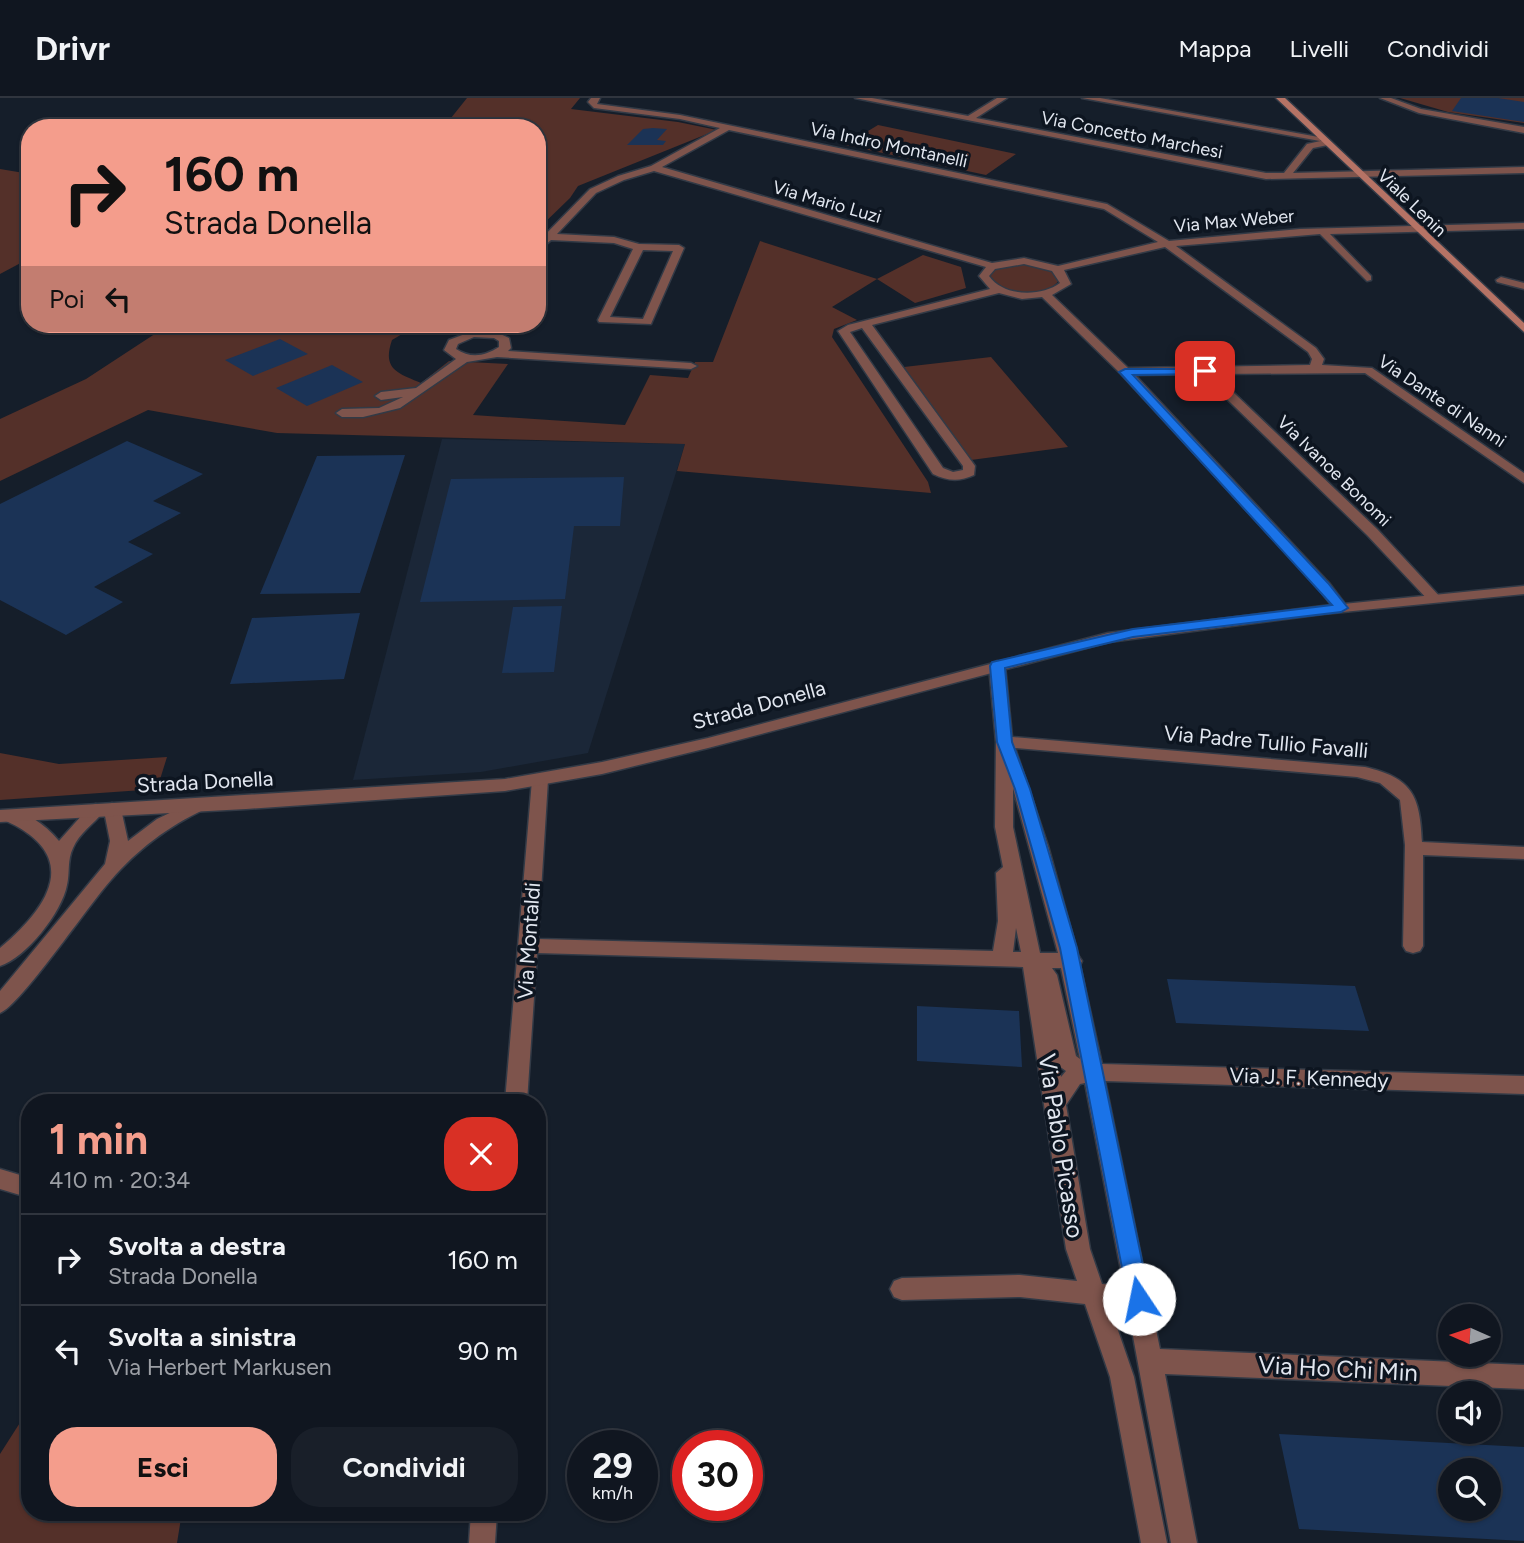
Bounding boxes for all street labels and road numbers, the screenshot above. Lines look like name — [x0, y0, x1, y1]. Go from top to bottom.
street label: Via Concetto Marchesi — [1039, 107, 1225, 163]
street label: Via Indro Montanelli — [808, 118, 970, 172]
street label: Viale Lenin — [1373, 165, 1451, 241]
street label: Via Mario Luzi — [770, 176, 884, 228]
street label: Via Max Weber — [1173, 205, 1295, 237]
street label: Via Dante di Nanni — [1374, 350, 1510, 452]
street label: Via Ivanoe Bonomi — [1273, 411, 1395, 531]
street label: Strada Donella — [690, 675, 828, 734]
street label: Via Padre Tullio Favalli — [1163, 720, 1369, 763]
street label: Strada Donella — [136, 765, 274, 798]
street label: Via Montaldi — [512, 882, 545, 1000]
street label: Via Pablo Picasso — [1033, 1052, 1090, 1240]
street label: Via J. F. Kennedy — [1229, 1062, 1389, 1093]
street label: Via Ho Chi Min — [1258, 1350, 1419, 1387]

